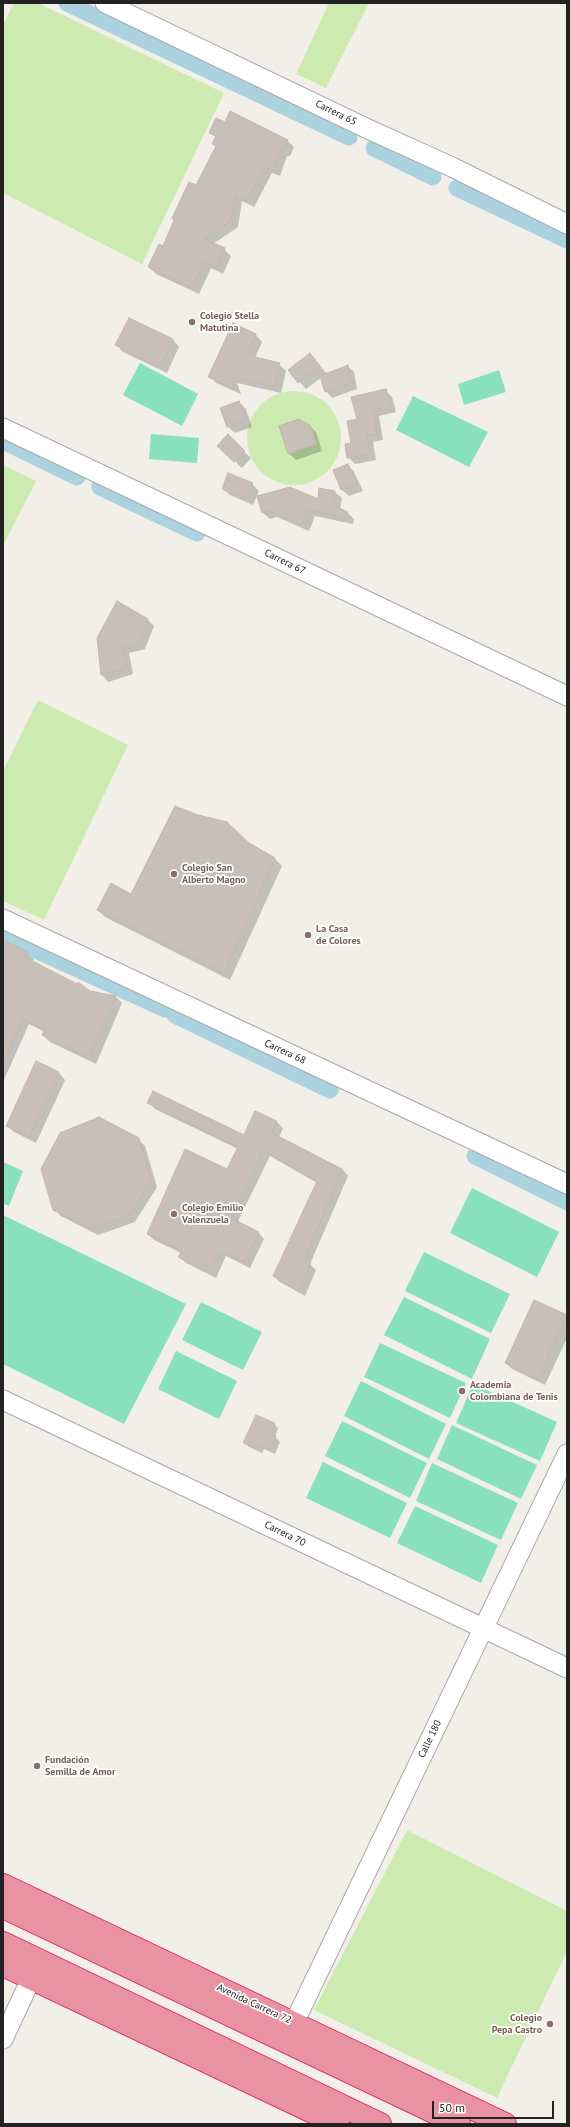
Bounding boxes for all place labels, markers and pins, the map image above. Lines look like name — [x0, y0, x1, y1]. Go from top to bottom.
place label: Colegio Stella Matutina — [200, 310, 259, 334]
marker: Colegio Stella Matutina — [187, 317, 197, 327]
place label: Colegio San Alberto Magno — [182, 862, 246, 886]
marker: Colegio San Alberto Magno — [169, 869, 179, 879]
place label: La Casa de Colores — [316, 923, 361, 946]
marker: La Casa de Colores — [303, 930, 313, 940]
place label: Colegio Emilio Valenzuela — [182, 1202, 243, 1226]
marker: Colegio Emilio Valenzuela — [169, 1209, 179, 1219]
place label: Academia Colombiana de Tenis — [470, 1379, 558, 1402]
marker: Academia Colombiana de Tenis — [457, 1386, 467, 1396]
place label: Fundación Semilla de Amor — [45, 1754, 115, 1778]
marker: Fundación Semilla de Amor — [32, 1761, 42, 1771]
place label: Colegio Pepa Castro — [492, 2012, 542, 2036]
marker: Colegio Pepa Castro — [545, 2019, 555, 2029]

